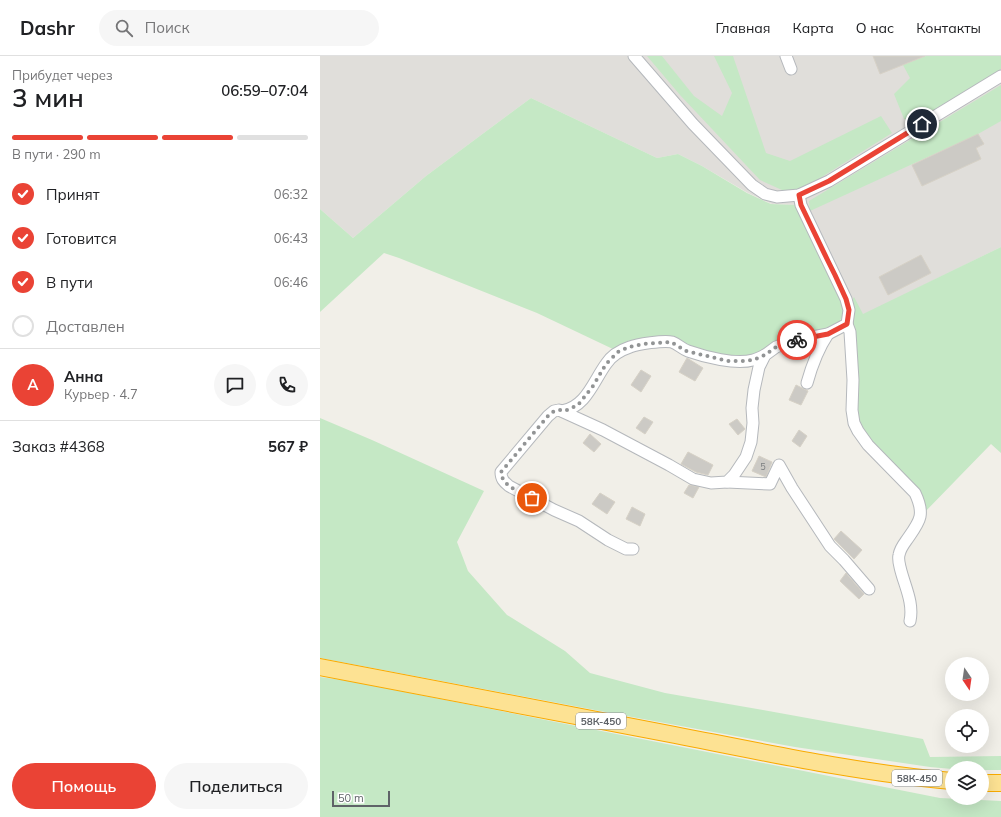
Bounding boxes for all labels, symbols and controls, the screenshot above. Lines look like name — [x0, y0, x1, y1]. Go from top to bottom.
search box — [99, 10, 379, 46]
text: Dashr — [20, 16, 75, 40]
icon: search — [113, 17, 135, 39]
text: Поиск — [145, 18, 189, 37]
text: Главная — [716, 19, 771, 37]
text: Карта — [793, 19, 834, 37]
text: О нас — [856, 19, 894, 37]
text: Контакты — [916, 19, 981, 37]
text: Прибудет через — [12, 67, 113, 83]
text: 3 мин — [12, 81, 84, 114]
text: 06:59–07:04 — [221, 81, 308, 100]
pin — [905, 107, 939, 141]
icon: home — [911, 113, 933, 135]
text: В пути · 290 m — [12, 146, 101, 162]
icon: check — [12, 183, 34, 205]
text: Принят — [46, 185, 100, 204]
text: 06:32 — [274, 186, 308, 202]
icon: check — [12, 227, 34, 249]
text: Готовится — [46, 229, 117, 248]
text: 06:43 — [274, 230, 308, 246]
icon: check — [12, 271, 34, 293]
text: В пути — [46, 273, 93, 292]
text: 06:46 — [274, 274, 308, 290]
text: Доставлен — [46, 317, 125, 336]
courier — [777, 320, 817, 360]
icon: bike — [786, 329, 808, 351]
button: chat — [214, 364, 256, 406]
button: phone — [266, 364, 308, 406]
text: Анна — [64, 367, 103, 386]
text: А — [27, 375, 39, 394]
text: Курьер · 4.7 — [64, 386, 138, 402]
text: Заказ #4368 — [12, 437, 105, 456]
text: 567 ₽ — [268, 437, 308, 456]
house number: 5 — [760, 461, 766, 472]
pin — [515, 481, 549, 515]
icon: bag — [521, 487, 543, 509]
north arrow — [945, 657, 989, 701]
map controls — [945, 657, 989, 805]
button: locate — [945, 709, 989, 753]
road number: 58К-450 — [576, 713, 626, 729]
button: layers — [945, 761, 989, 805]
button: Помощь — [12, 763, 156, 809]
button: Поделиться — [164, 763, 308, 809]
road number: 58К-450 — [892, 770, 942, 786]
scale bar — [332, 789, 390, 808]
text: 50 m — [338, 791, 364, 805]

